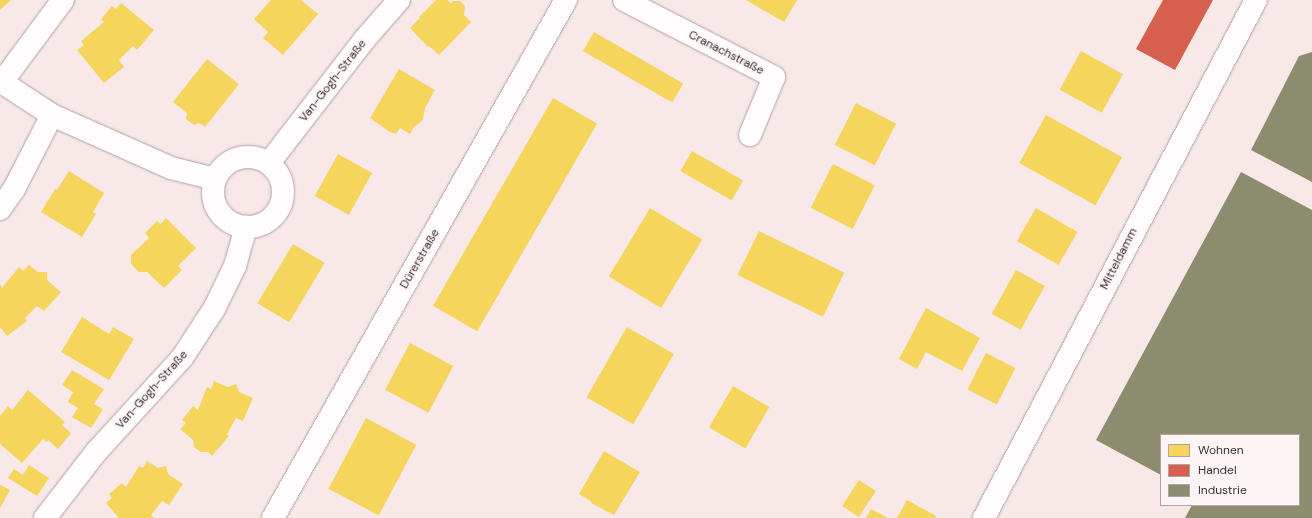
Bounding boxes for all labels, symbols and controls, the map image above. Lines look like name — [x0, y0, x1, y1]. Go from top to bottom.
street label: Cranachstraße — [686, 28, 766, 78]
street label: Van-Gogh-Straße — [296, 37, 370, 125]
street label: Mitteldamm — [1097, 226, 1141, 292]
street label: Dürerstraße — [397, 227, 443, 291]
street label: Van-Gogh-Straße — [113, 348, 191, 432]
legend — [1160, 434, 1300, 506]
text: Wohnen — [1198, 442, 1244, 458]
text: Handel — [1198, 462, 1237, 478]
text: Industrie — [1198, 482, 1247, 498]

